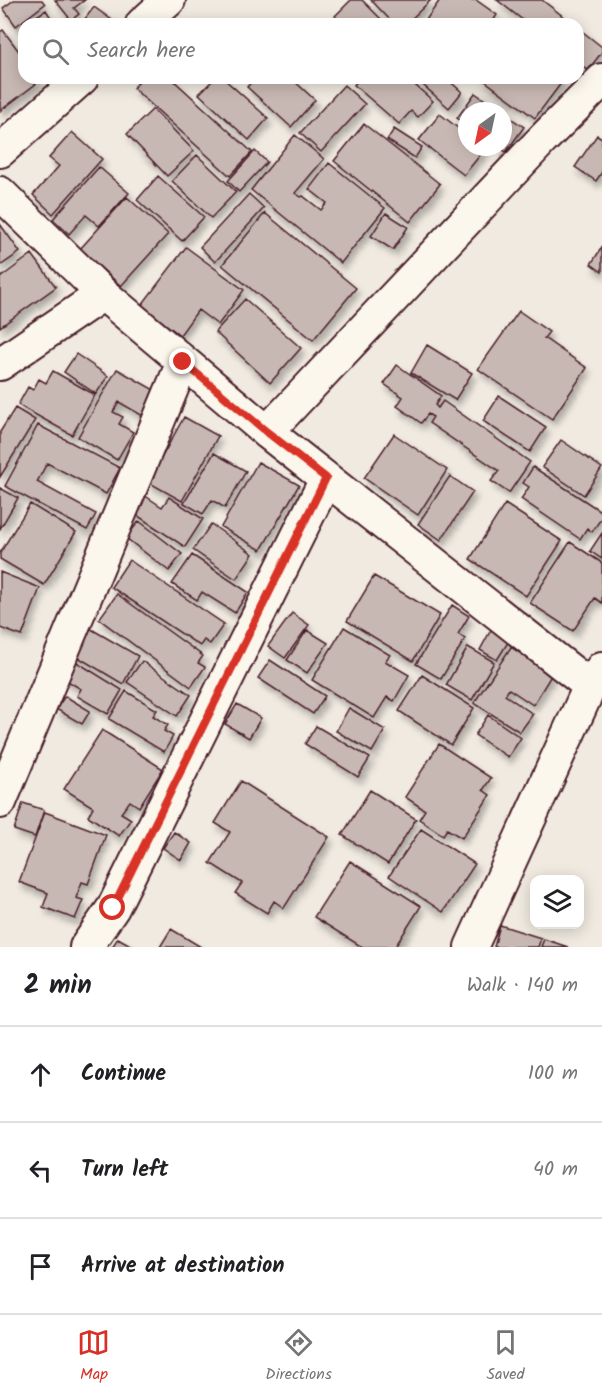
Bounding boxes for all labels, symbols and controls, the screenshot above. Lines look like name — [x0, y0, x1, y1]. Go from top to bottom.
search box — [18, 18, 584, 84]
text: Search here — [87, 34, 195, 69]
icon: search — [39, 35, 72, 68]
north arrow — [458, 102, 512, 156]
route end — [169, 348, 195, 374]
map controls — [530, 875, 584, 929]
button: layers — [530, 875, 584, 929]
route start — [99, 894, 125, 920]
text: 2 min — [24, 965, 92, 1007]
text: Walk · 140 m — [467, 970, 578, 1002]
text: Continue — [81, 1057, 166, 1092]
icon: ahead — [24, 1058, 57, 1091]
text: 100 m — [528, 1058, 578, 1090]
text: Turn left — [81, 1153, 168, 1188]
icon: left — [24, 1154, 57, 1187]
text: 40 m — [533, 1154, 578, 1186]
text: Arrive at destination — [81, 1249, 284, 1284]
icon: arrive — [24, 1250, 57, 1283]
tab: Map — [77, 1326, 110, 1387]
tab: Directions — [265, 1326, 332, 1387]
tab: Saved — [487, 1326, 525, 1387]

